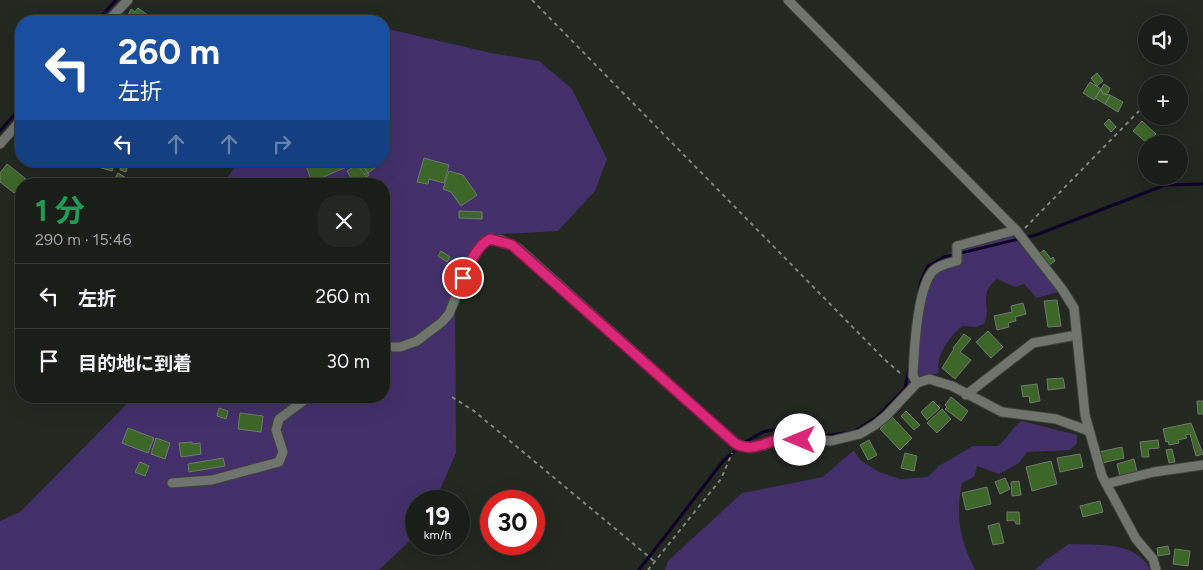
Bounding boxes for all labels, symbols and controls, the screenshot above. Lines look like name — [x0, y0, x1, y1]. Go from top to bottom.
map controls — [1138, 15, 1188, 185]
button: sound — [1138, 15, 1188, 65]
text: 260 m — [118, 31, 220, 73]
icon: left — [35, 35, 100, 100]
button: + — [1138, 75, 1188, 125]
text: 左折 — [118, 78, 162, 105]
icon: left — [109, 130, 137, 158]
icon: ahead — [162, 130, 190, 158]
icon: ahead — [215, 130, 243, 158]
icon: right — [268, 130, 296, 158]
button: − — [1138, 135, 1188, 185]
text: 1 分 — [35, 192, 85, 229]
button: close — [318, 195, 370, 247]
text: 290 m · 15:46 — [35, 230, 132, 249]
pin — [442, 257, 484, 299]
icon: arrive — [449, 264, 477, 292]
icon: left — [35, 282, 63, 310]
text: 260 m — [316, 285, 370, 308]
text: 左折 — [78, 287, 116, 310]
icon: arrive — [35, 347, 63, 375]
text: 30 m — [327, 350, 370, 373]
text: 目的地に到着 — [78, 352, 192, 375]
position arrow — [773, 413, 825, 465]
speed limit sign: 30 — [480, 490, 545, 555]
text: 19 — [425, 501, 450, 531]
text: km/h — [424, 528, 451, 542]

